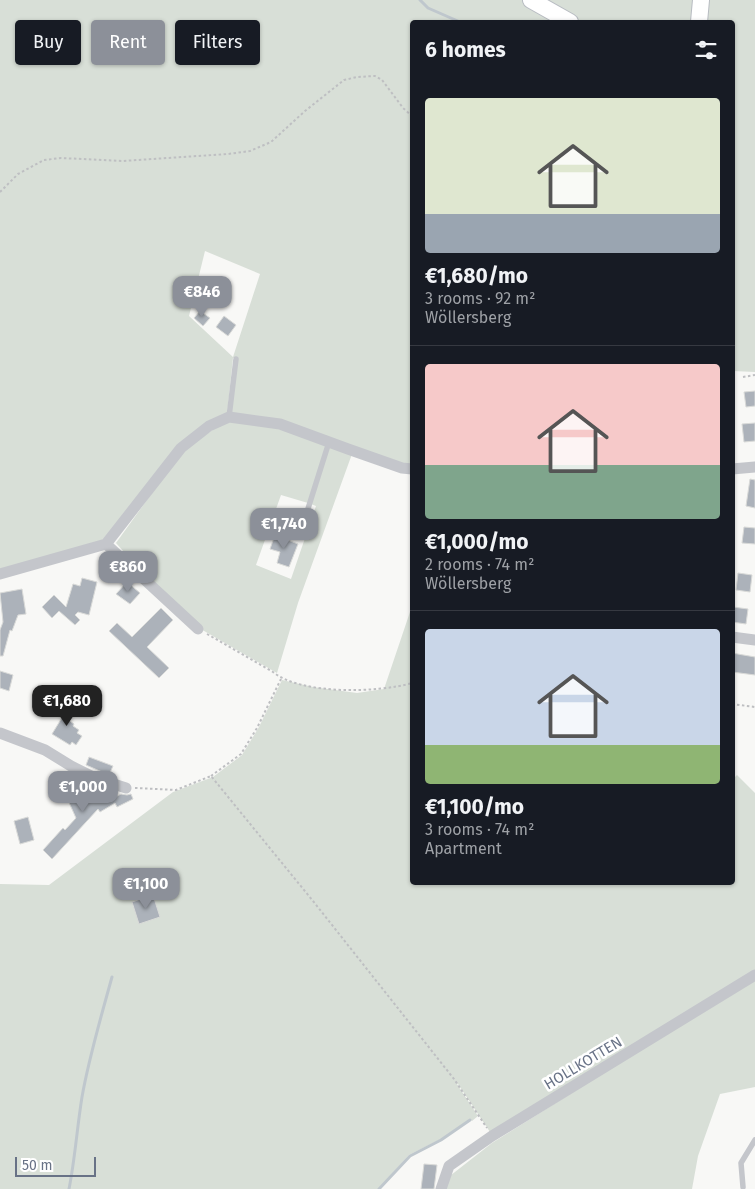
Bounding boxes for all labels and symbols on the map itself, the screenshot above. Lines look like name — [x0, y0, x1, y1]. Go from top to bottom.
pin: €846 — [172, 276, 232, 318]
pin: €1,740 — [243, 508, 325, 550]
pin: €860 — [98, 550, 158, 593]
pin: €1,680 — [26, 684, 108, 727]
pin: €1,000 — [42, 770, 124, 813]
pin: €1,100 — [105, 868, 187, 910]
street label: HOLLKOTTEN — [541, 1033, 625, 1093]
scale bar — [15, 1154, 96, 1177]

